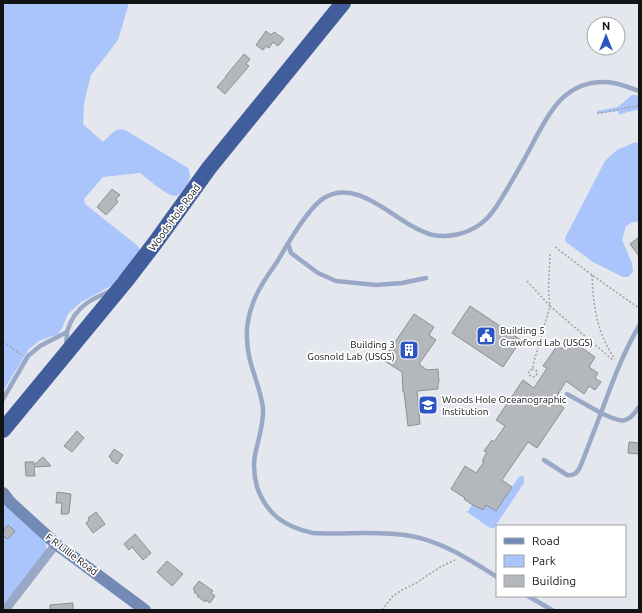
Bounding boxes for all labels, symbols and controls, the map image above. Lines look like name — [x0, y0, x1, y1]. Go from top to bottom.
north arrow — [586, 16, 626, 56]
text: N — [602, 20, 610, 32]
street label: Woods Hole Road — [147, 182, 202, 253]
public building icon: Building 5 Crawford Lab (USGS) — [475, 325, 497, 347]
place label: Building 5 Crawford Lab (USGS) — [500, 325, 593, 348]
place label: Building 3 Gosnold Lab (USGS) — [307, 339, 395, 362]
building icon: Building 3 Gosnold Lab (USGS) — [398, 339, 420, 361]
school or university icon: Woods Hole Oceanographic Institution — [417, 394, 439, 416]
place label: Woods Hole Oceanographic Institution — [442, 394, 567, 417]
legend — [496, 525, 626, 597]
street label: F R Lillie Road — [44, 531, 100, 578]
text: Road — [532, 534, 560, 547]
text: Park — [532, 554, 556, 567]
text: Building — [532, 574, 576, 587]

